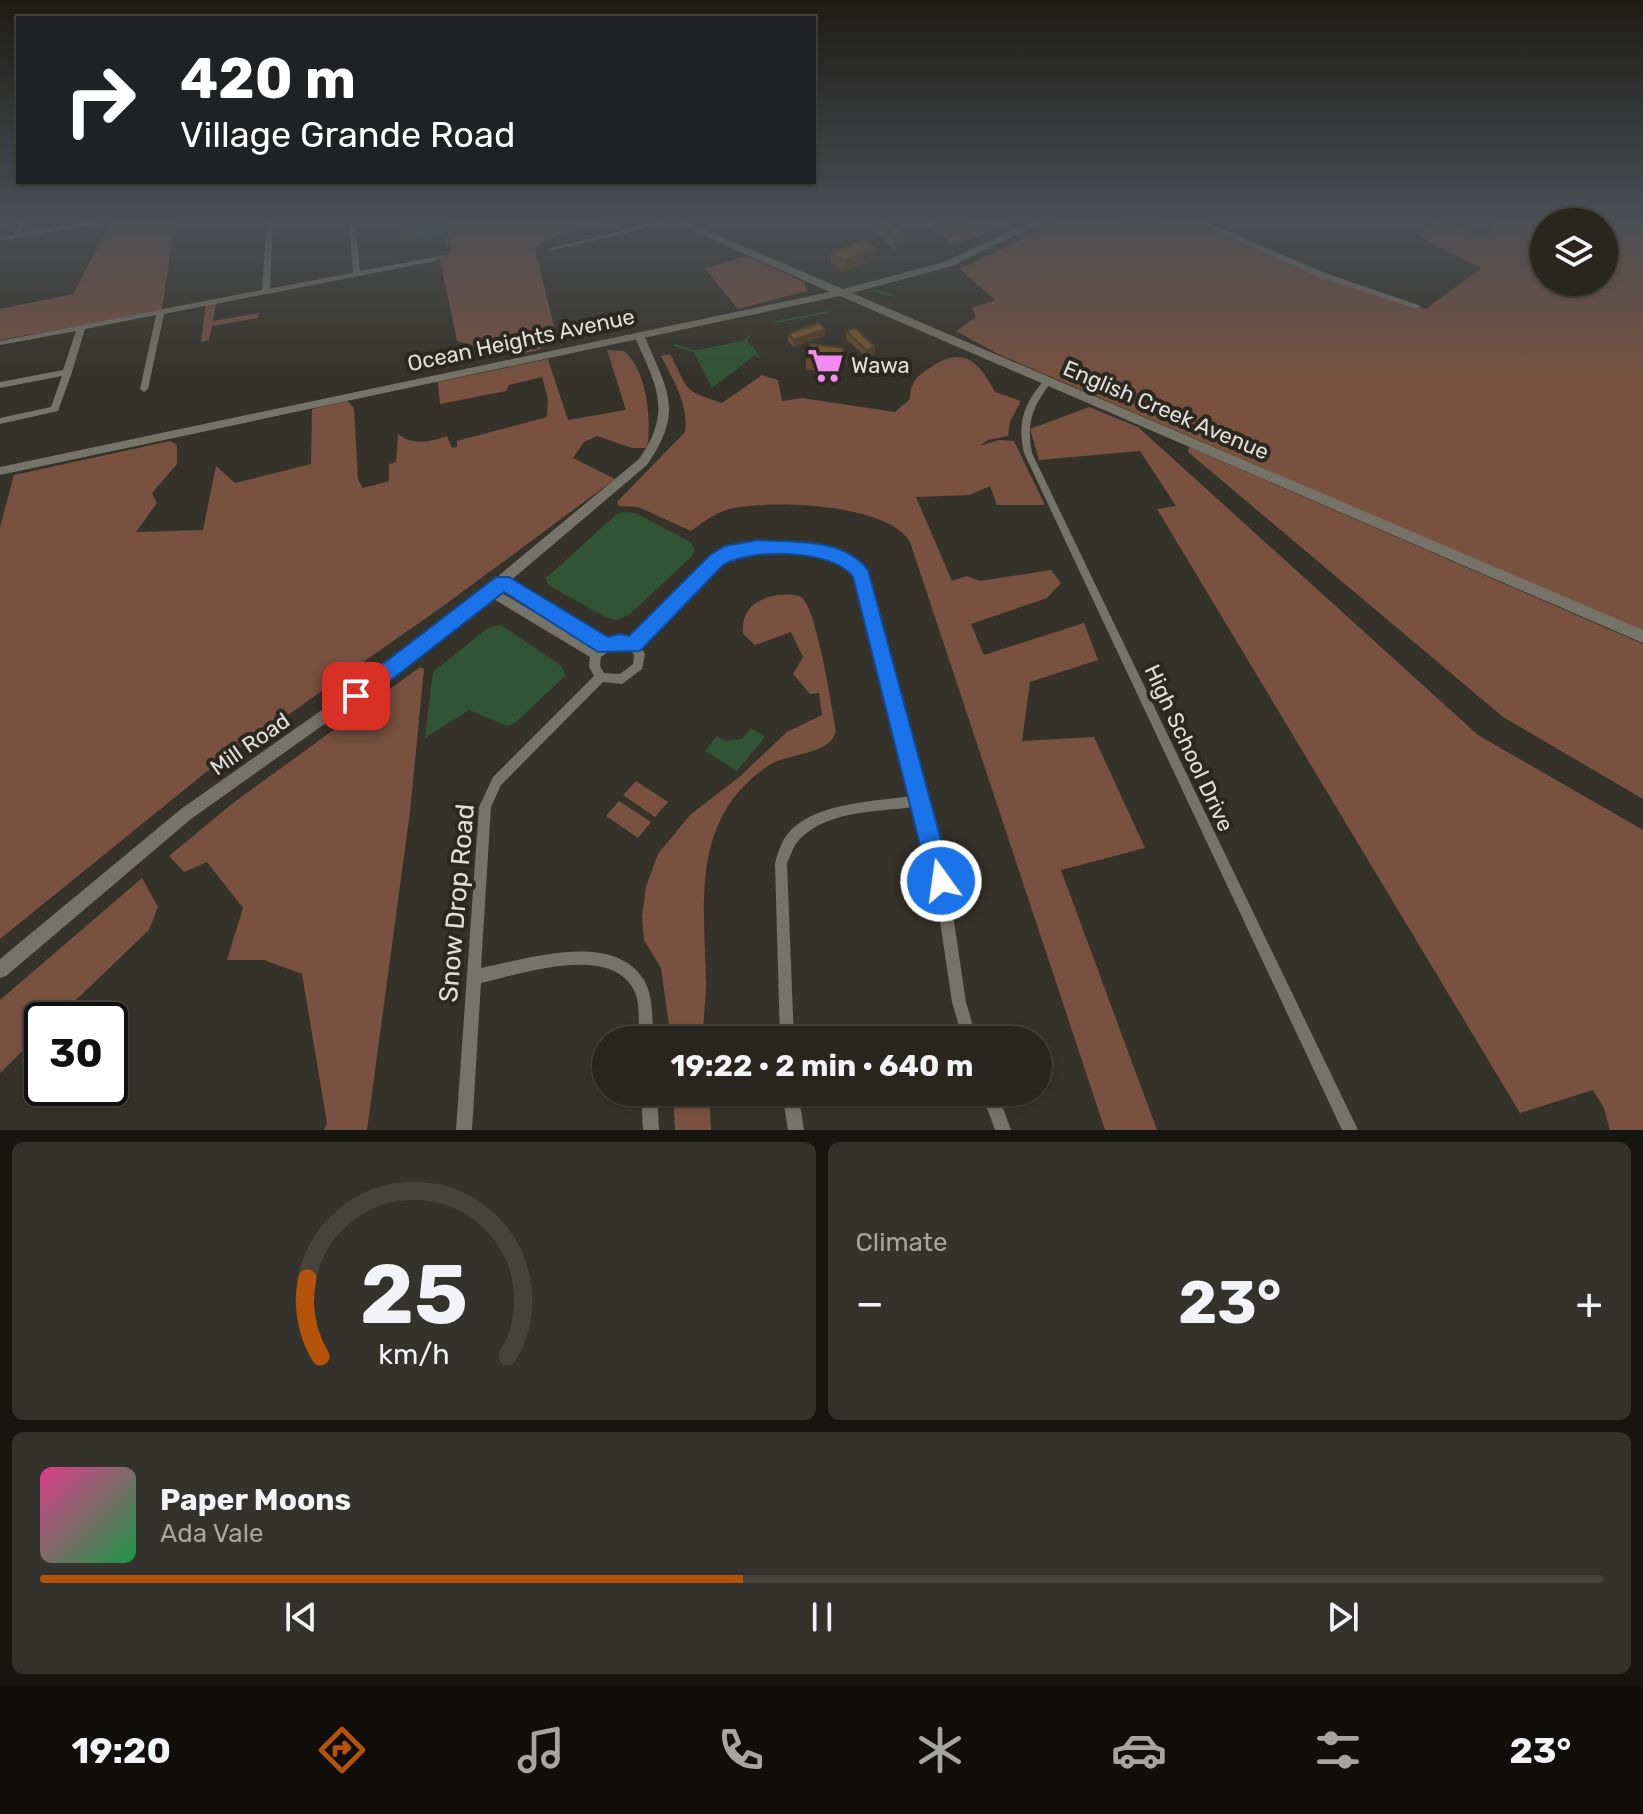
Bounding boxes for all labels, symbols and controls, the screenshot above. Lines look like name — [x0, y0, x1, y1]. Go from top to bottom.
text: 420 m — [180, 46, 356, 112]
icon: right — [48, 48, 152, 152]
text: Village Grande Road — [180, 113, 515, 156]
map controls — [1530, 208, 1618, 296]
button: layers — [1530, 208, 1618, 296]
street label: Ocean Heights Avenue — [405, 303, 637, 377]
supermarket icon: Wawa — [806, 346, 844, 384]
place label: Wawa — [851, 352, 910, 379]
street label: English Creek Avenue — [1059, 354, 1273, 466]
street label: High School Drive — [1138, 660, 1240, 836]
pin — [322, 662, 390, 730]
icon: arrive — [334, 674, 378, 718]
street label: Mill Road — [205, 707, 295, 781]
street label: Snow Drop Road — [433, 802, 481, 1004]
position arrow — [899, 839, 983, 923]
speed limit sign: 30 — [24, 1002, 128, 1106]
text: 19:22 · 2 min · 640 m — [671, 1048, 973, 1084]
text: Climate — [856, 1227, 948, 1258]
text: 25 — [360, 1245, 468, 1344]
text: 23° — [1178, 1267, 1281, 1338]
text: − — [856, 1277, 884, 1329]
text: + — [1576, 1277, 1603, 1329]
text: km/h — [378, 1337, 449, 1371]
text: Paper Moons — [160, 1482, 351, 1518]
text: Ada Vale — [160, 1518, 264, 1549]
icon: previous — [279, 1595, 323, 1639]
icon: pause — [800, 1595, 844, 1639]
icon: next — [1321, 1595, 1365, 1639]
icon: directions — [314, 1722, 370, 1778]
icon: music — [513, 1722, 569, 1778]
icon: phone — [713, 1722, 769, 1778]
icon: climate — [912, 1722, 968, 1778]
icon: car — [1111, 1722, 1167, 1778]
icon: filters — [1310, 1722, 1366, 1778]
text: 19:20 — [72, 1729, 171, 1772]
text: 23° — [1509, 1729, 1571, 1772]

